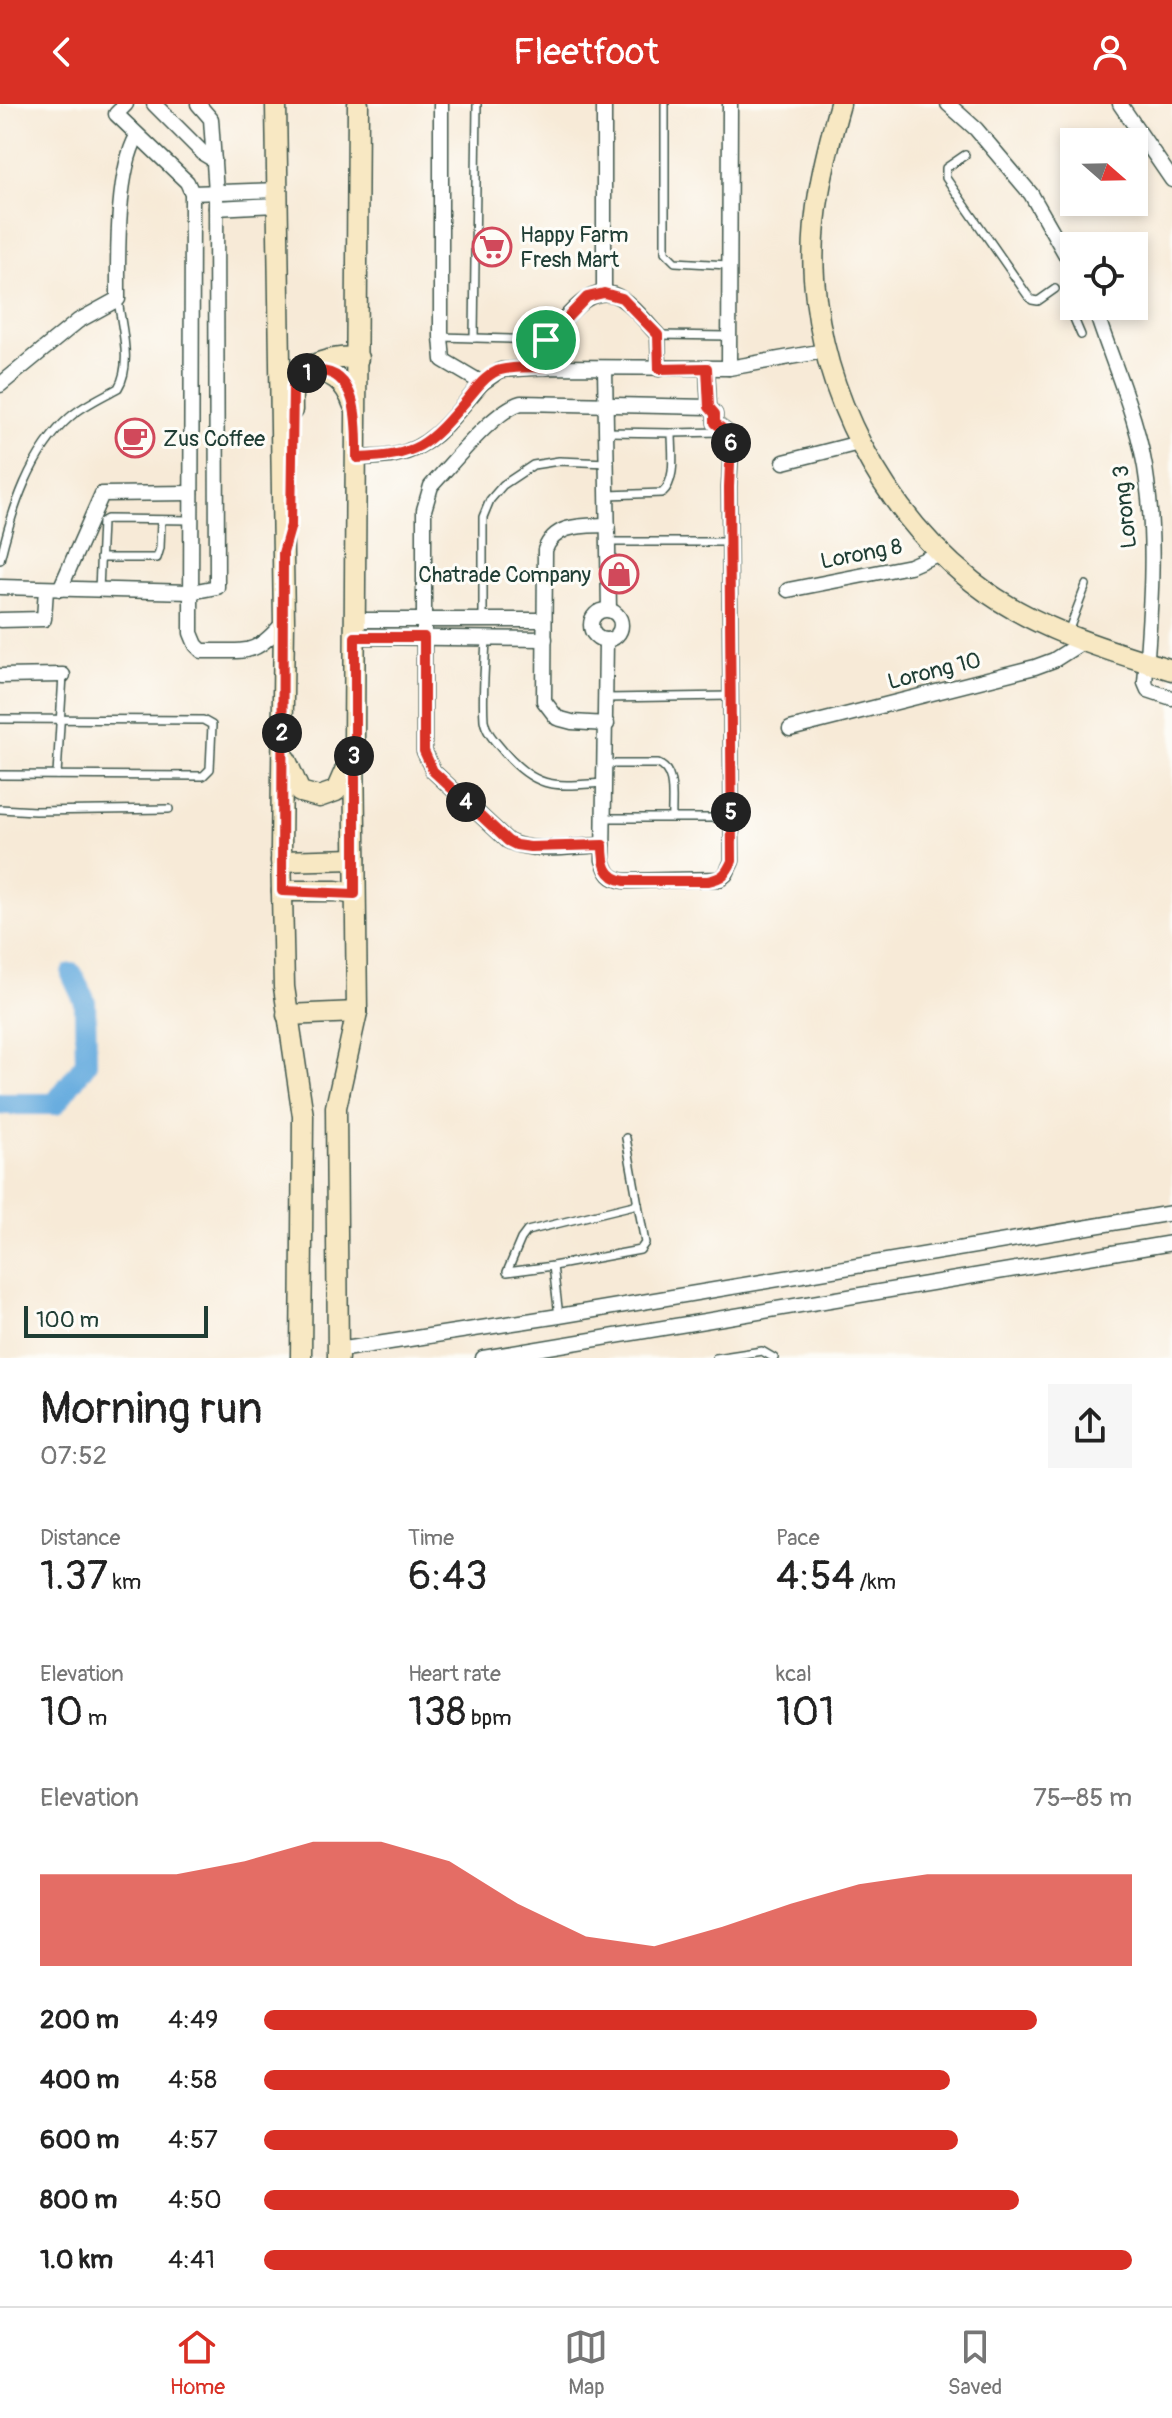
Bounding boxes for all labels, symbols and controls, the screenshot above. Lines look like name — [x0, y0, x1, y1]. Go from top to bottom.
icon: back — [40, 30, 84, 74]
text: Fleetfoot — [513, 30, 659, 75]
icon: person — [1088, 30, 1132, 74]
north arrow — [1060, 128, 1148, 216]
map controls — [1060, 128, 1148, 320]
place label: Happy Farm Fresh Mart — [520, 221, 629, 274]
supermarket icon: Happy Farm Fresh Mart — [471, 226, 513, 268]
button: locate — [1060, 232, 1148, 320]
pin — [512, 306, 580, 374]
icon: arrive — [524, 318, 568, 362]
pin: 1 — [287, 353, 327, 393]
text: 1 — [303, 359, 311, 387]
cafe icon: Zus Coffee — [114, 417, 156, 459]
pin: 6 — [711, 423, 751, 463]
place label: Zus Coffee — [163, 425, 265, 453]
text: 6 — [725, 429, 737, 457]
street label: Lorong 3 — [1107, 464, 1143, 550]
street label: Lorong 8 — [818, 532, 904, 576]
shop icon: Chatrade Company — [598, 553, 640, 595]
place label: Chatrade Company — [418, 561, 591, 589]
street label: Lorong 10 — [885, 646, 984, 696]
pin: 2 — [262, 713, 302, 753]
text: 2 — [276, 719, 288, 747]
pin: 3 — [334, 736, 374, 776]
text: 3 — [348, 742, 360, 770]
pin: 4 — [446, 782, 486, 822]
text: 4 — [460, 788, 472, 816]
pin: 5 — [711, 792, 751, 832]
text: 5 — [725, 798, 737, 826]
scale bar — [24, 1302, 208, 1338]
text: 100 m — [36, 1306, 99, 1334]
text: Morning run — [40, 1382, 263, 1437]
button: share — [1048, 1384, 1132, 1468]
text: 07:52 — [40, 1440, 107, 1472]
text: Distance — [40, 1524, 120, 1552]
text: Time — [408, 1524, 454, 1552]
text: Pace — [776, 1524, 820, 1552]
text: 1.37 — [40, 1552, 108, 1601]
text: 6:43 — [408, 1552, 487, 1601]
text: 4:54 — [776, 1552, 855, 1601]
text: km — [108, 1568, 141, 1596]
text: /km — [855, 1568, 896, 1596]
text: Elevation — [40, 1660, 124, 1688]
text: Heart rate — [408, 1660, 501, 1688]
text: kcal — [776, 1660, 812, 1688]
text: 10 — [40, 1688, 83, 1737]
text: 138 — [408, 1688, 466, 1737]
text: 101 — [776, 1688, 835, 1737]
text: m — [83, 1704, 107, 1732]
text: bpm — [466, 1704, 512, 1732]
text: Elevation — [40, 1782, 139, 1814]
text: 75–85 m — [1033, 1782, 1132, 1814]
text: 200 m — [40, 2004, 119, 2036]
text: 4:49 — [168, 2004, 219, 2036]
text: 400 m — [40, 2064, 119, 2096]
text: 4:58 — [168, 2064, 217, 2096]
text: 600 m — [40, 2124, 119, 2156]
text: 4:57 — [168, 2124, 218, 2156]
text: 800 m — [40, 2184, 117, 2216]
text: 4:50 — [168, 2184, 222, 2216]
text: 1.0 km — [40, 2244, 113, 2276]
text: 4:41 — [168, 2244, 215, 2276]
tab: Home — [170, 2325, 225, 2401]
tab: Map — [564, 2325, 608, 2401]
tab: Saved — [948, 2325, 1002, 2401]

